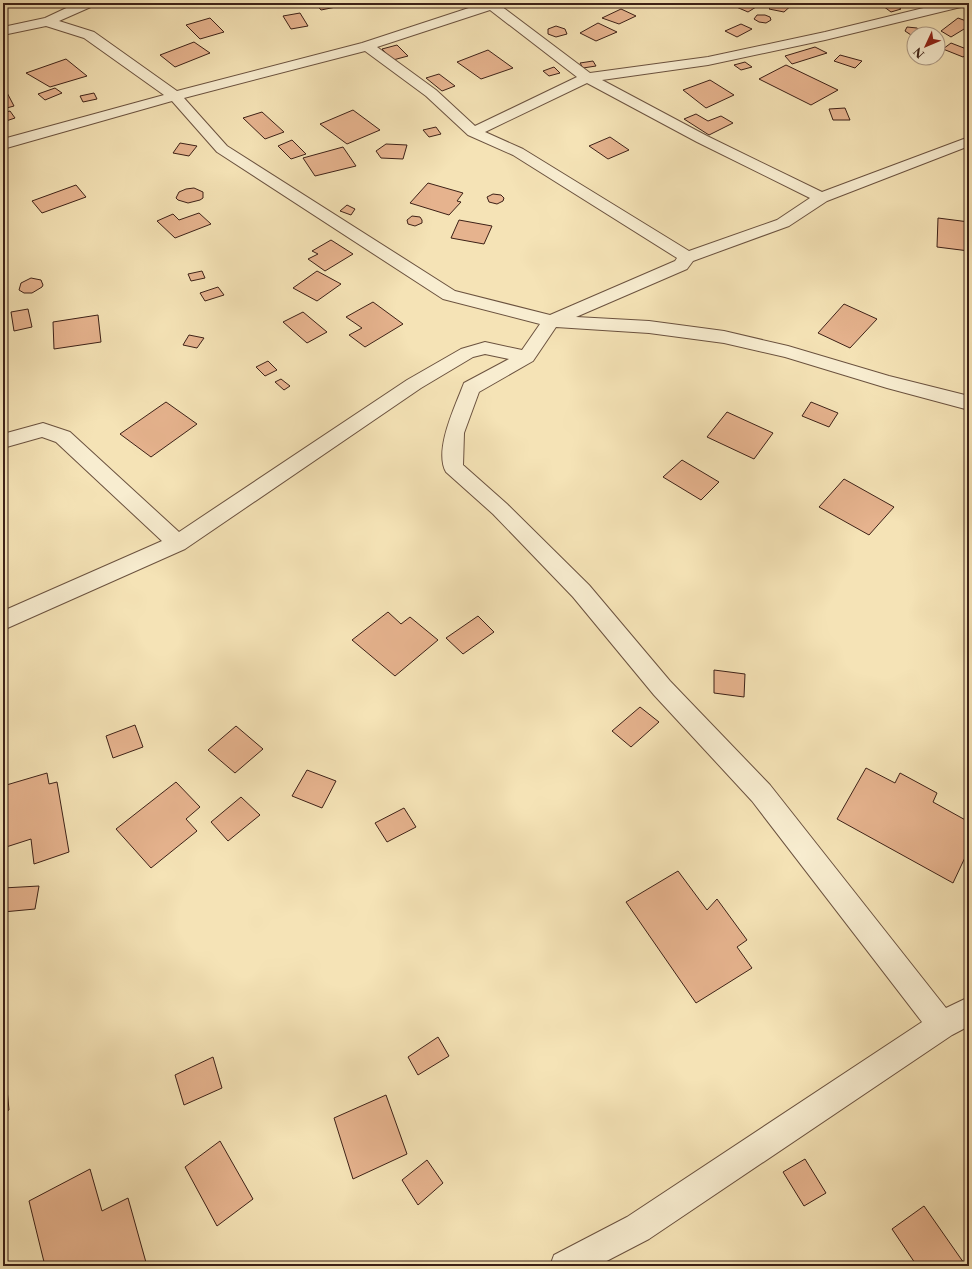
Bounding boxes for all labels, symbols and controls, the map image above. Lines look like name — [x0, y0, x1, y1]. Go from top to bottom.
north arrow — [906, 26, 946, 66]
text: N — [910, 44, 927, 61]

